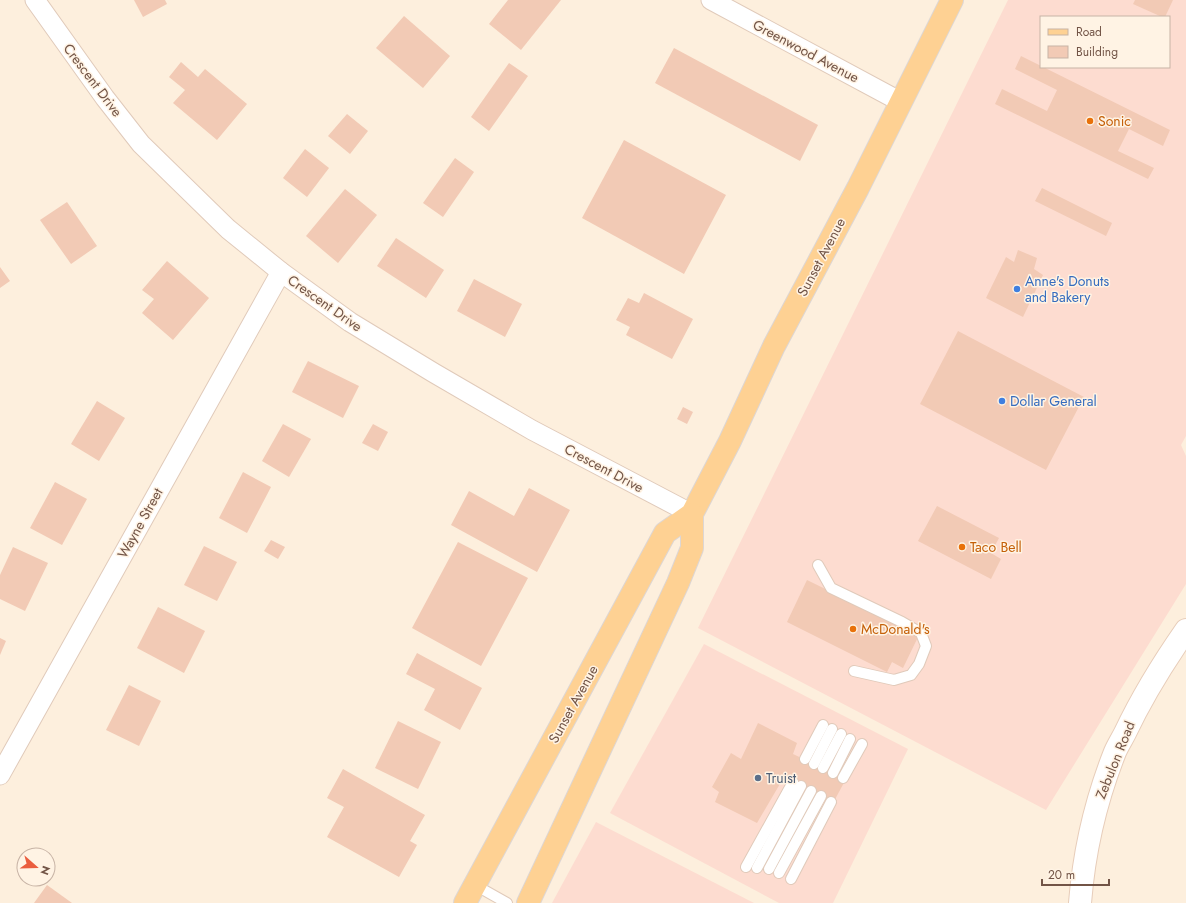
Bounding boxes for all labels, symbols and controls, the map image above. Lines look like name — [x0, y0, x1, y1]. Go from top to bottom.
street label: Greenwood Avenue — [749, 15, 863, 87]
legend — [1040, 16, 1170, 68]
text: Road — [1076, 23, 1102, 41]
street label: Crescent Drive — [59, 39, 127, 121]
text: Building — [1076, 43, 1118, 61]
place label: Sonic — [1098, 111, 1131, 131]
marker: Sonic — [1085, 116, 1095, 126]
street label: Sunset Avenue — [792, 214, 850, 300]
street label: Crescent Drive — [284, 270, 366, 336]
place label: Anne's Donuts and Bakery — [1025, 271, 1109, 307]
marker: Anne's Donuts and Bakery — [1012, 284, 1022, 294]
place label: Dollar General — [1010, 391, 1097, 411]
marker: Dollar General — [997, 396, 1007, 406]
street label: Crescent Drive — [561, 439, 647, 497]
street label: Wayne Street — [112, 484, 168, 562]
place label: Taco Bell — [970, 537, 1022, 557]
marker: Taco Bell — [957, 542, 967, 552]
place label: McDonald's — [861, 619, 930, 639]
marker: McDonald's — [848, 624, 858, 634]
street label: Sunset Avenue — [543, 661, 603, 747]
street label: Zebulon Road — [1090, 718, 1140, 802]
place label: Truist — [766, 768, 797, 788]
marker: Truist — [753, 773, 763, 783]
north arrow — [16, 847, 56, 887]
scale bar — [1042, 861, 1109, 887]
text: N — [36, 864, 54, 877]
text: 20 m — [1048, 866, 1075, 884]

